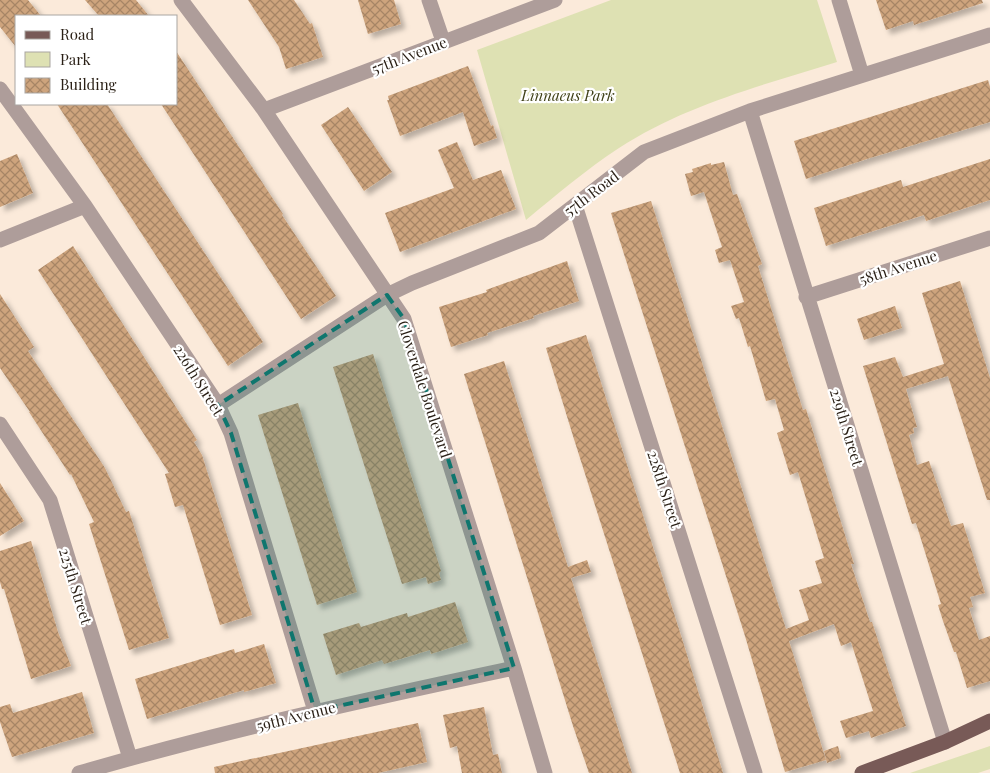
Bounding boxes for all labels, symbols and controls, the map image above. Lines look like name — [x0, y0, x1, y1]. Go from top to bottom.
legend — [15, 15, 178, 105]
text: Road — [60, 24, 94, 44]
street label: 57th Avenue — [368, 31, 450, 79]
text: Park — [60, 49, 92, 69]
text: Building — [60, 74, 117, 94]
park label: Linnaeus Park — [520, 85, 615, 105]
street label: 57th Road — [559, 165, 623, 220]
street label: 58th Avenue — [856, 245, 940, 289]
street label: Cloverdale Boulevard — [393, 318, 457, 460]
street label: 226th Street — [169, 341, 229, 420]
street label: 229th Street — [826, 386, 868, 469]
street label: 228th Street — [643, 448, 687, 531]
street label: 225th Street — [55, 545, 97, 627]
street label: 59th Avenue — [254, 697, 338, 735]

